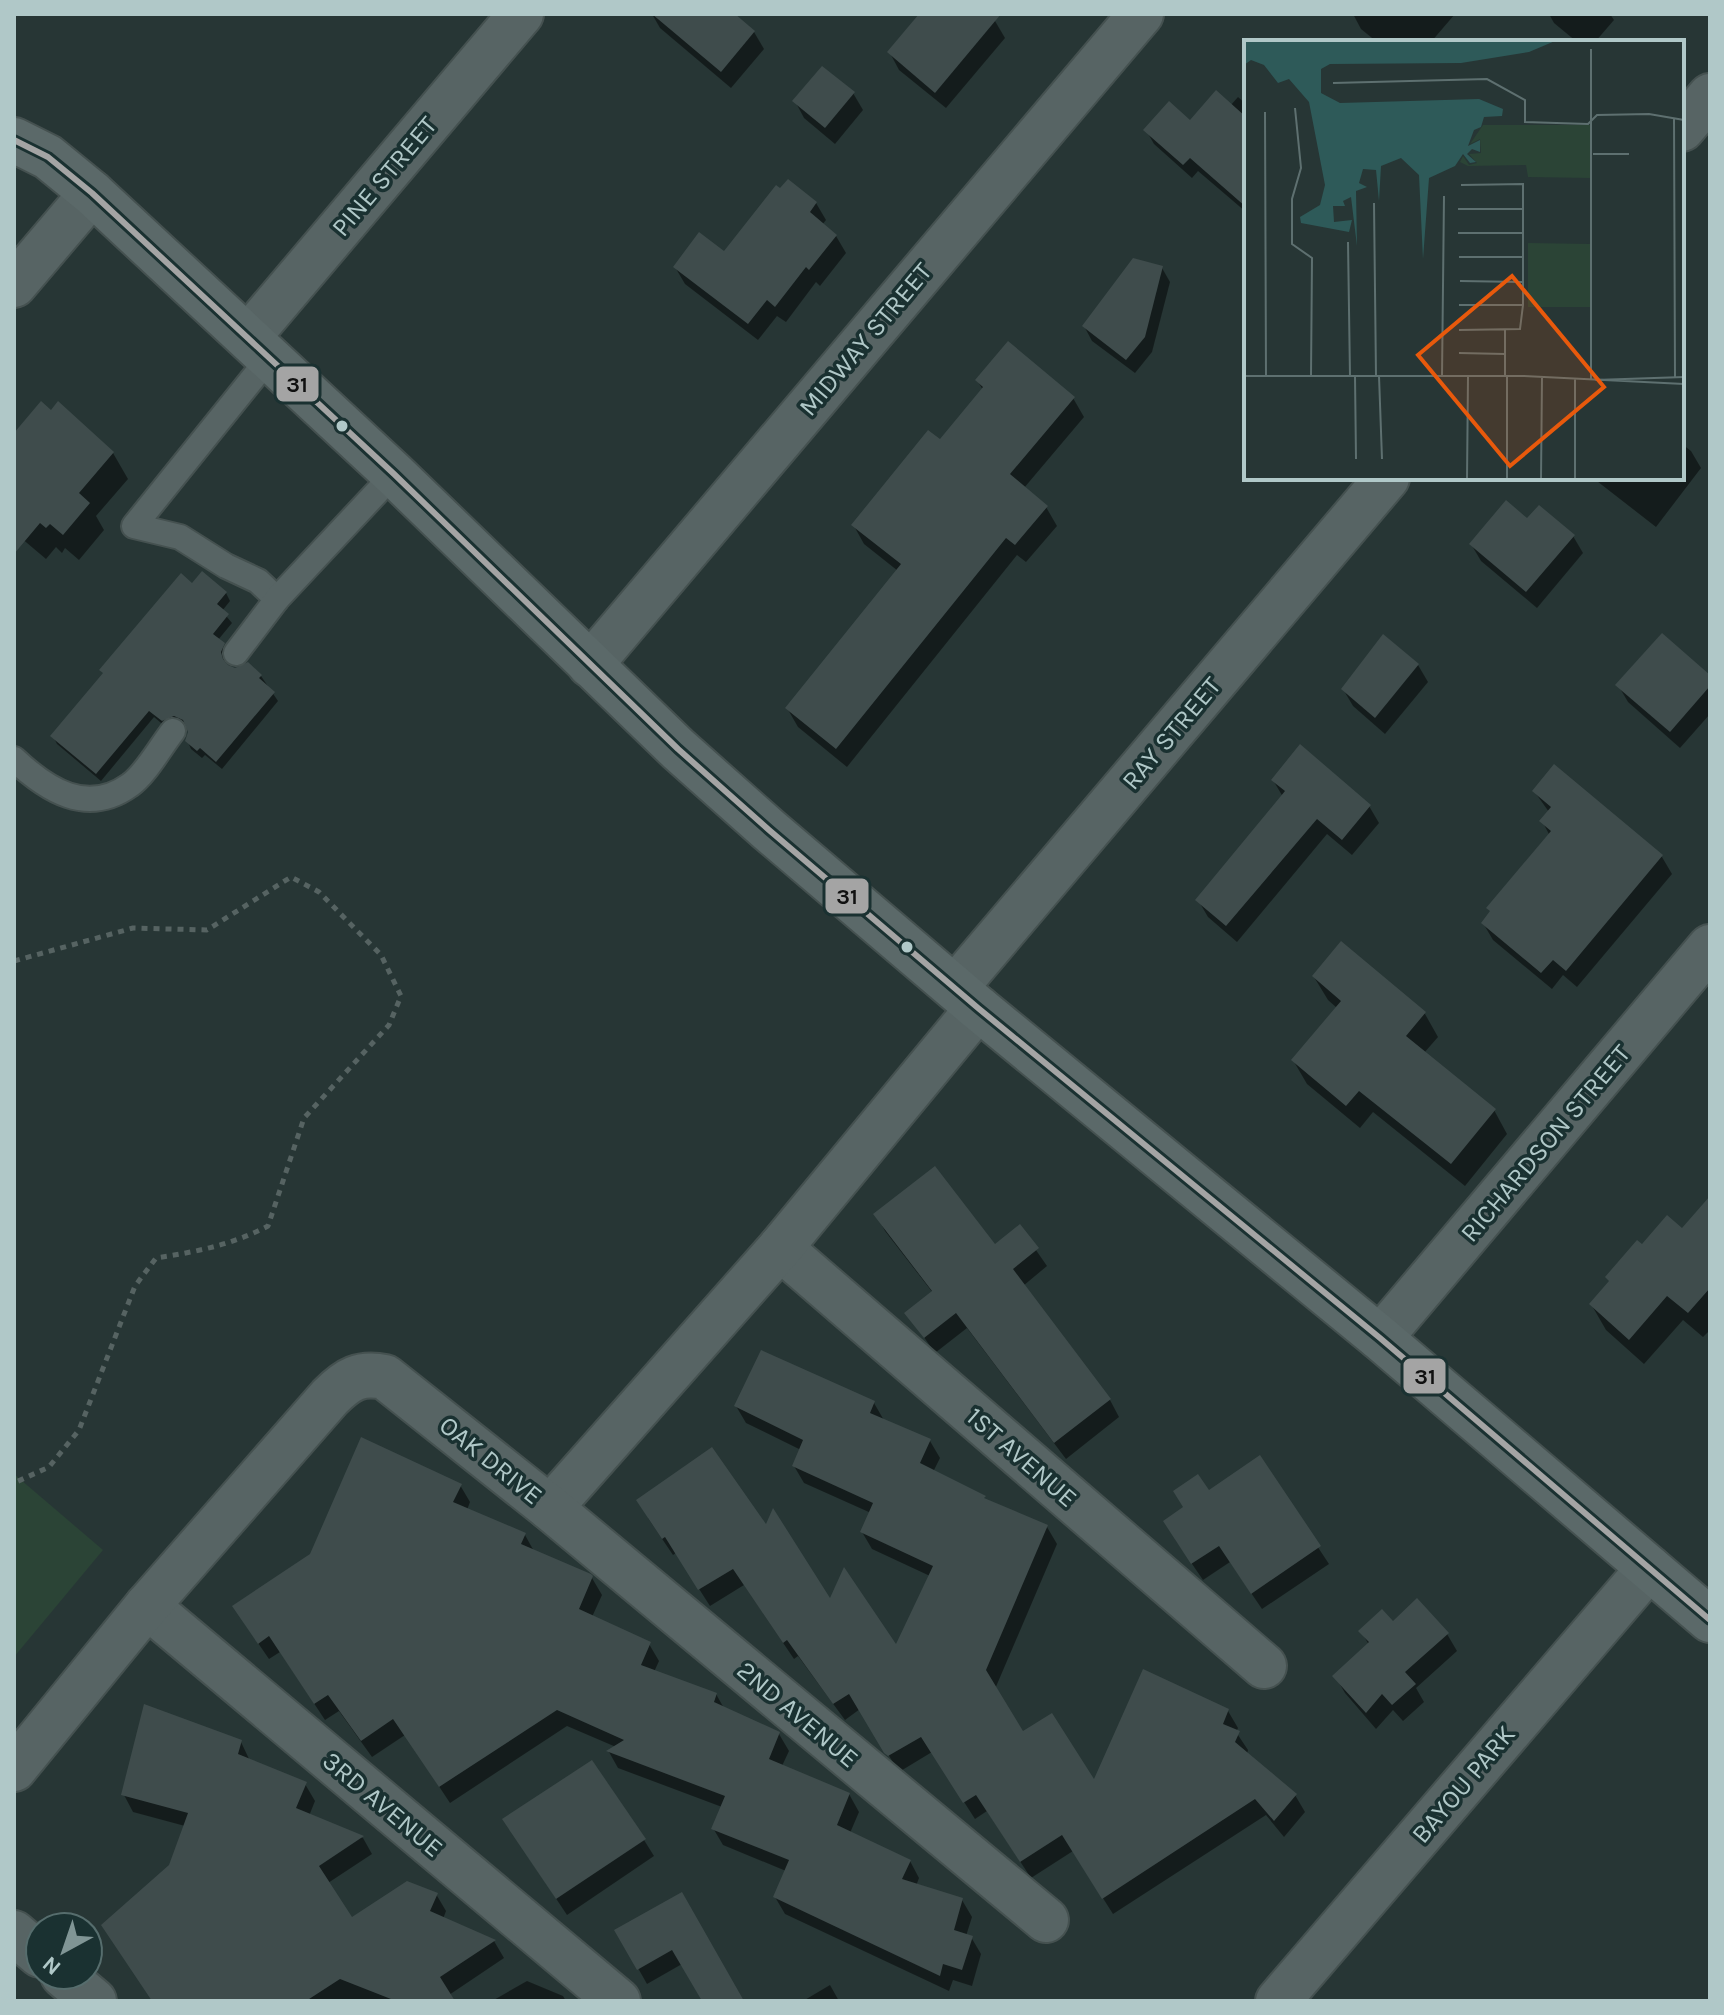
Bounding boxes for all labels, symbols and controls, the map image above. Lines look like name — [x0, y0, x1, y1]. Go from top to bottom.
inset map — [1244, 40, 1684, 480]
street label: PINE STREET — [325, 110, 444, 243]
street label: MIDWAY STREET — [792, 256, 938, 422]
line badge: 31 — [275, 365, 320, 403]
text: 31 — [286, 372, 308, 398]
unlabelled marker — [334, 418, 350, 434]
street label: RAY STREET — [1115, 671, 1227, 796]
line badge: 31 — [824, 877, 870, 915]
text: 31 — [836, 884, 858, 910]
unlabelled marker — [899, 939, 915, 955]
street label: RICHARDSON STREET — [1454, 1038, 1637, 1248]
line badge: 31 — [1402, 1357, 1447, 1395]
text: 31 — [1414, 1364, 1436, 1390]
street label: 1ST AVENUE — [960, 1401, 1083, 1514]
street label: OAK DRIVE — [433, 1410, 548, 1511]
street label: 2ND AVENUE — [731, 1655, 865, 1774]
street label: BAYOU PARK — [1405, 1719, 1522, 1850]
street label: 3RD AVENUE — [316, 1745, 449, 1864]
north arrow — [24, 1911, 104, 1991]
text: N — [37, 1951, 66, 1981]

